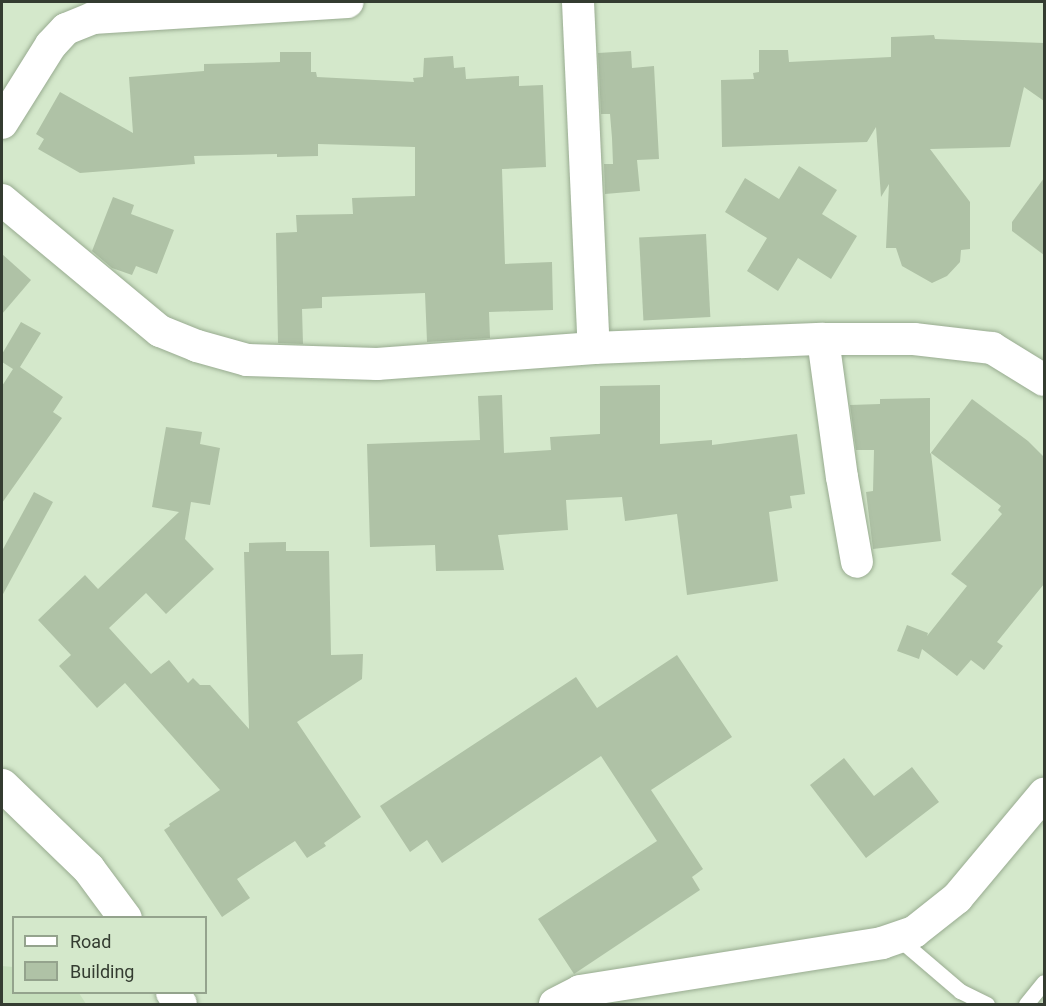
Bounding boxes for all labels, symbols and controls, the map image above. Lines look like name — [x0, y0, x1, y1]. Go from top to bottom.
legend — [12, 916, 207, 994]
text: Road — [70, 931, 111, 952]
text: Building — [70, 961, 134, 982]

